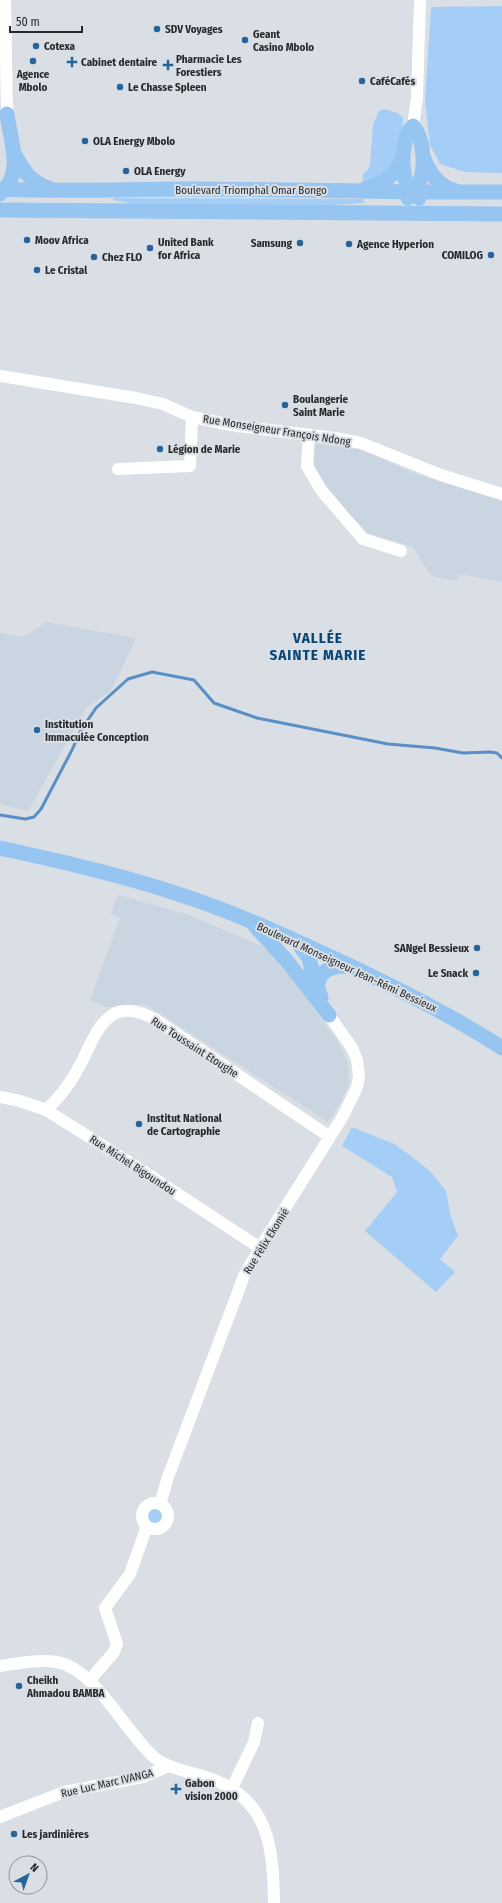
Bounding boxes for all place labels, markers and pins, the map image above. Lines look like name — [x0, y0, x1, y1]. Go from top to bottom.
place label: SDV Voyages — [165, 23, 223, 36]
marker: SDV Voyages — [152, 24, 162, 34]
place label: Geant Casino Mbolo — [253, 28, 314, 54]
marker: Geant Casino Mbolo — [240, 35, 250, 45]
place label: Cotexa — [44, 40, 76, 53]
marker: Cotexa — [31, 41, 41, 51]
place label: Pharmacie Les Forestiers — [176, 53, 242, 79]
marker: Agence Mbolo — [28, 56, 38, 66]
marker: Cabinet dentaire — [66, 56, 78, 68]
place label: Cabinet dentaire — [81, 56, 158, 69]
marker: Pharmacie Les Forestiers — [163, 60, 173, 70]
place label: Agence Mbolo — [16, 68, 50, 94]
place label: CaféCafés — [370, 75, 415, 88]
marker: CaféCafés — [357, 76, 367, 86]
place label: Le Chasse Spleen — [128, 81, 207, 94]
marker: Le Chasse Spleen — [115, 82, 125, 92]
place label: OLA Energy Mbolo — [93, 135, 175, 148]
marker: OLA Energy Mbolo — [80, 136, 90, 146]
place label: OLA Energy — [134, 165, 186, 178]
marker: OLA Energy — [121, 166, 131, 176]
place label: Moov Africa — [35, 234, 89, 247]
marker: Moov Africa — [22, 235, 32, 245]
place label: United Bank for Africa — [158, 236, 214, 262]
place label: Samsung — [251, 237, 293, 250]
marker: Samsung — [295, 238, 305, 248]
place label: Agence Hyperion — [356, 238, 434, 251]
marker: Agence Hyperion — [344, 239, 354, 249]
marker: United Bank for Africa — [145, 243, 155, 253]
place label: COMILOG — [442, 249, 484, 262]
marker: COMILOG — [486, 250, 496, 260]
place label: Chez FLO — [102, 251, 142, 264]
marker: Chez FLO — [89, 252, 99, 262]
place label: Le Cristal — [45, 264, 88, 277]
marker: Le Cristal — [32, 265, 42, 275]
place label: Boulangerie Saint Marie — [293, 393, 349, 419]
marker: Boulangerie Saint Marie — [280, 400, 290, 410]
place label: Légion de Marie — [168, 443, 241, 456]
marker: Légion de Marie — [155, 444, 165, 454]
place label: Institution Immaculée Conception — [45, 718, 149, 744]
marker: Institution Immaculée Conception — [32, 725, 42, 735]
place label: SANgel Bessieux — [394, 942, 470, 955]
marker: SANgel Bessieux — [472, 943, 482, 953]
place label: Le Snack — [428, 967, 468, 980]
marker: Le Snack — [471, 968, 481, 978]
place label: Institut National de Cartographie — [147, 1112, 223, 1138]
marker: Institut National de Cartographie — [134, 1119, 144, 1129]
place label: Cheikh Ahmadou BAMBA — [26, 1674, 106, 1700]
marker: Cheikh Ahmadou BAMBA — [14, 1681, 24, 1691]
place label: Gabon vision 2000 — [184, 1777, 238, 1803]
marker: Gabon vision 2000 — [170, 1783, 182, 1795]
place label: Les jardinières — [22, 1828, 89, 1841]
marker: Les jardinières — [9, 1829, 19, 1839]

